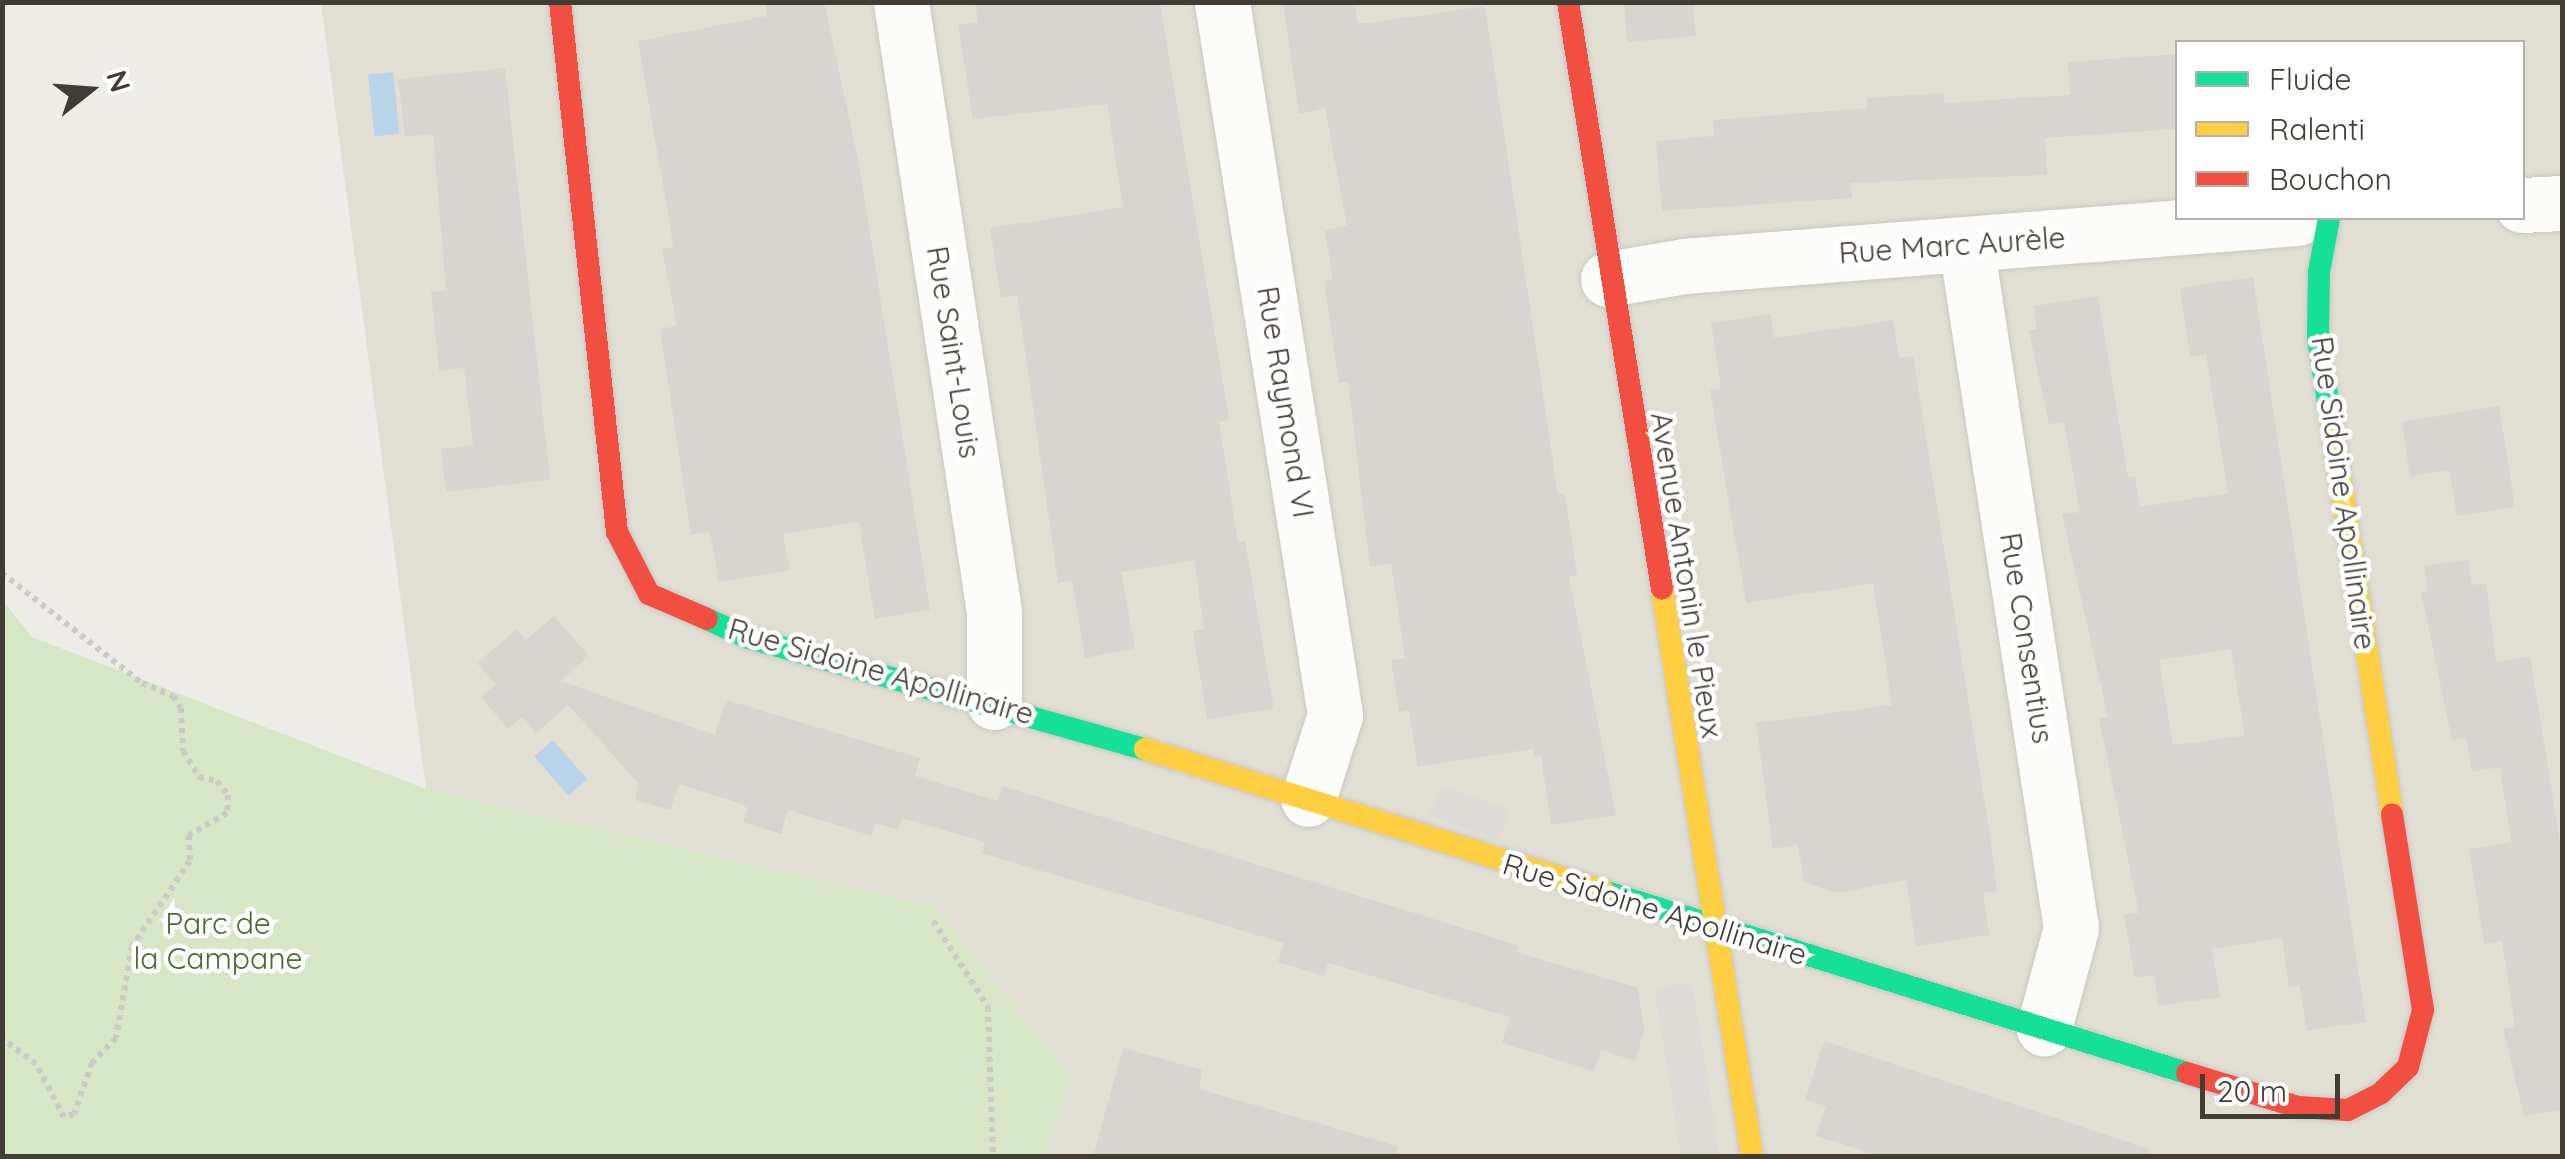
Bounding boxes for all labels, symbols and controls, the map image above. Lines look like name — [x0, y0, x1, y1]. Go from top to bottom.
north arrow — [40, 40, 140, 140]
legend — [2175, 40, 2525, 220]
text: Fluide — [2269, 60, 2351, 98]
text: N — [99, 66, 139, 96]
text: Ralenti — [2269, 110, 2365, 148]
text: Bouchon — [2269, 160, 2392, 198]
street label: Rue Marc Aurèle — [1837, 219, 2067, 271]
street label: Rue Saint-Louis — [919, 243, 989, 461]
street label: Rue Raymond VI — [1250, 284, 1322, 520]
street label: Rue Sidoine Apollinaire — [2304, 334, 2384, 652]
street label: Avenue Antonin le Pieux — [1643, 409, 1731, 741]
street label: Rue Consentius — [1993, 530, 2061, 746]
street label: Rue Sidoine Apollinaire — [724, 610, 1038, 732]
street label: Rue Sidoine Apollinaire — [1499, 846, 1811, 972]
park label: Parc de la Campane — [133, 905, 303, 976]
scale bar — [2205, 1054, 2345, 1116]
text: 20 m — [2217, 1072, 2287, 1110]

